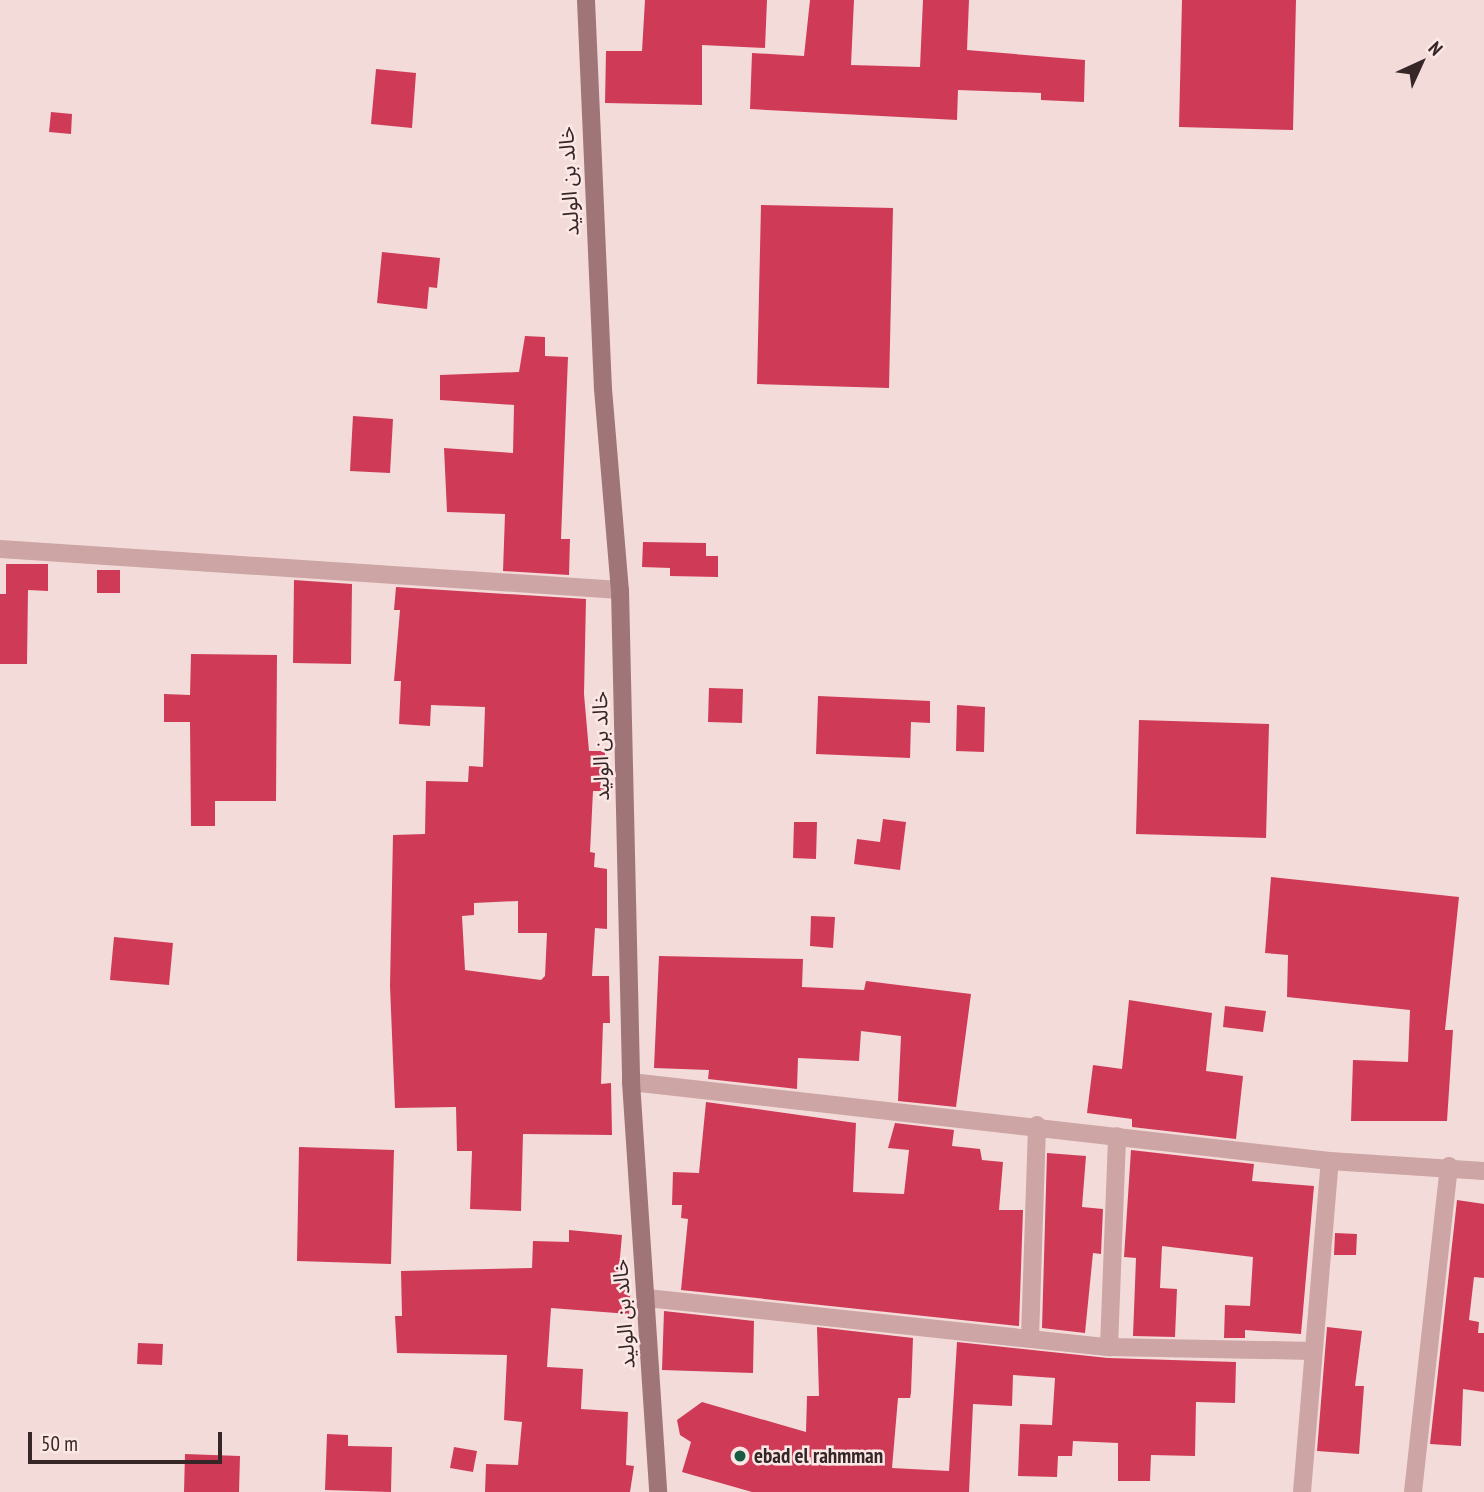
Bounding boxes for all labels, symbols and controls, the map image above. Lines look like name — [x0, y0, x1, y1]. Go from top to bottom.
north arrow — [1386, 28, 1456, 98]
text: N — [1424, 36, 1448, 60]
street label: خالد بن الوليد — [554, 126, 584, 236]
street label: خالد بن الوليد — [587, 691, 615, 801]
street label: خالد بن الوليد — [608, 1258, 640, 1370]
scale bar — [32, 1418, 226, 1462]
text: 50 m — [41, 1430, 78, 1457]
place label: ebad el rahmman — [754, 1443, 883, 1469]
marker: ebad el rahmman — [732, 1448, 748, 1464]

